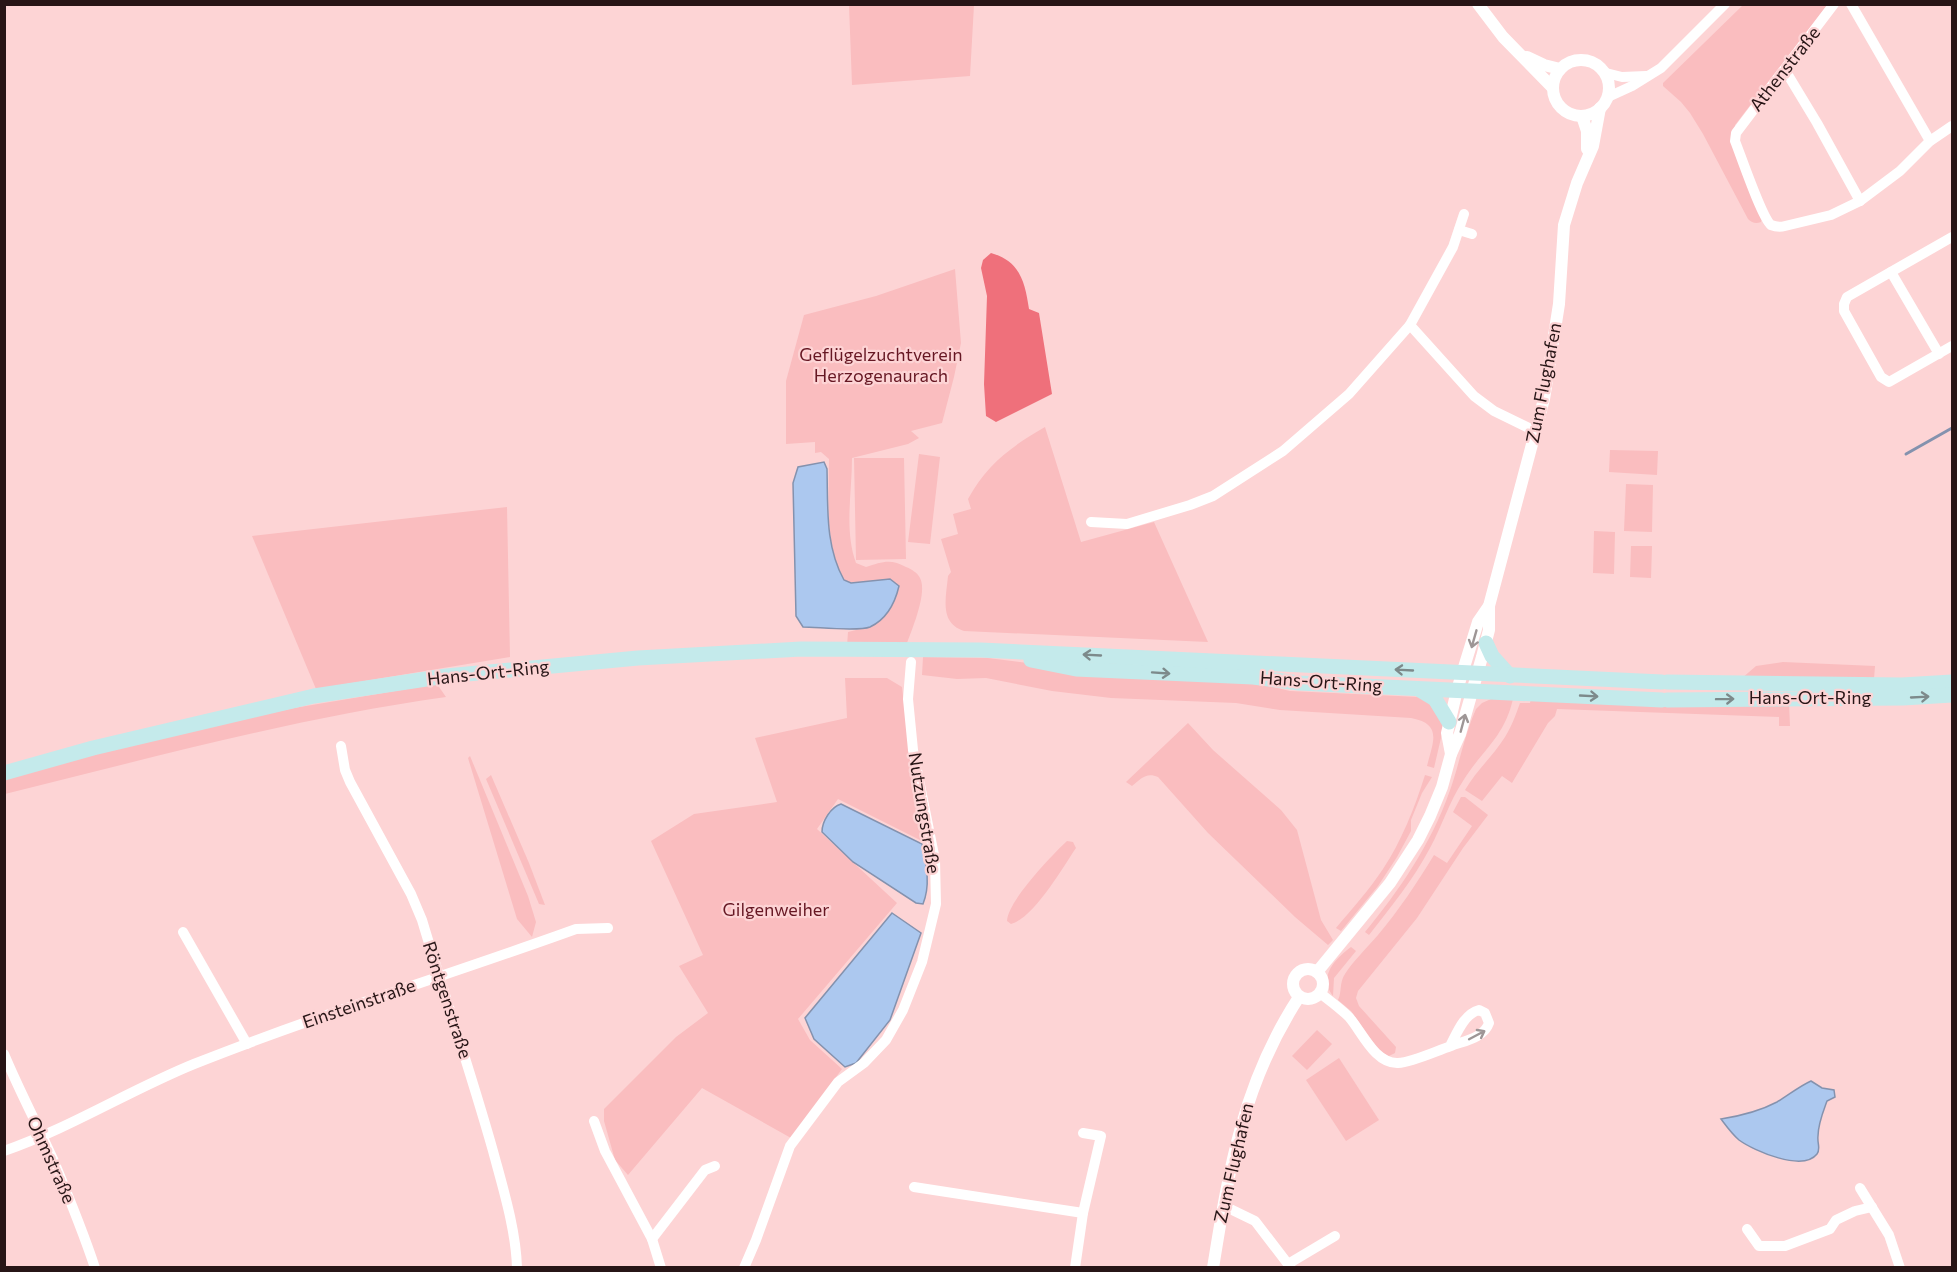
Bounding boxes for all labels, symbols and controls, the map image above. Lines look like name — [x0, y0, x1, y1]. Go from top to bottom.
street label: Athenstraße — [1744, 22, 1824, 115]
street label: Zum Flughafen — [1521, 321, 1565, 445]
park label: Geflügelzuchtverein Herzogenaurach — [799, 343, 963, 386]
one-way arrow — [1468, 629, 1479, 648]
one-way arrow — [1083, 649, 1103, 660]
street label: Hans-Ort-Ring — [426, 655, 550, 689]
one-way arrow — [1395, 665, 1415, 676]
street label: Hans-Ort-Ring — [1259, 666, 1383, 696]
one-way arrow — [1151, 668, 1170, 679]
street label: Hans-Ort-Ring — [1749, 686, 1872, 708]
one-way arrow — [1578, 691, 1598, 702]
one-way arrow — [1910, 691, 1930, 702]
one-way arrow — [1715, 693, 1735, 704]
one-way arrow — [1458, 714, 1469, 733]
street label: Nutzungstraße — [905, 751, 945, 875]
park label: Gilgenweiher — [723, 898, 829, 920]
street label: Röntgenstraße — [419, 938, 477, 1061]
street label: Einsteinstraße — [299, 973, 418, 1033]
one-way arrow — [1468, 1029, 1485, 1041]
street label: Zum Flughafen — [1209, 1101, 1257, 1225]
street label: Ohmstraße — [23, 1113, 81, 1207]

